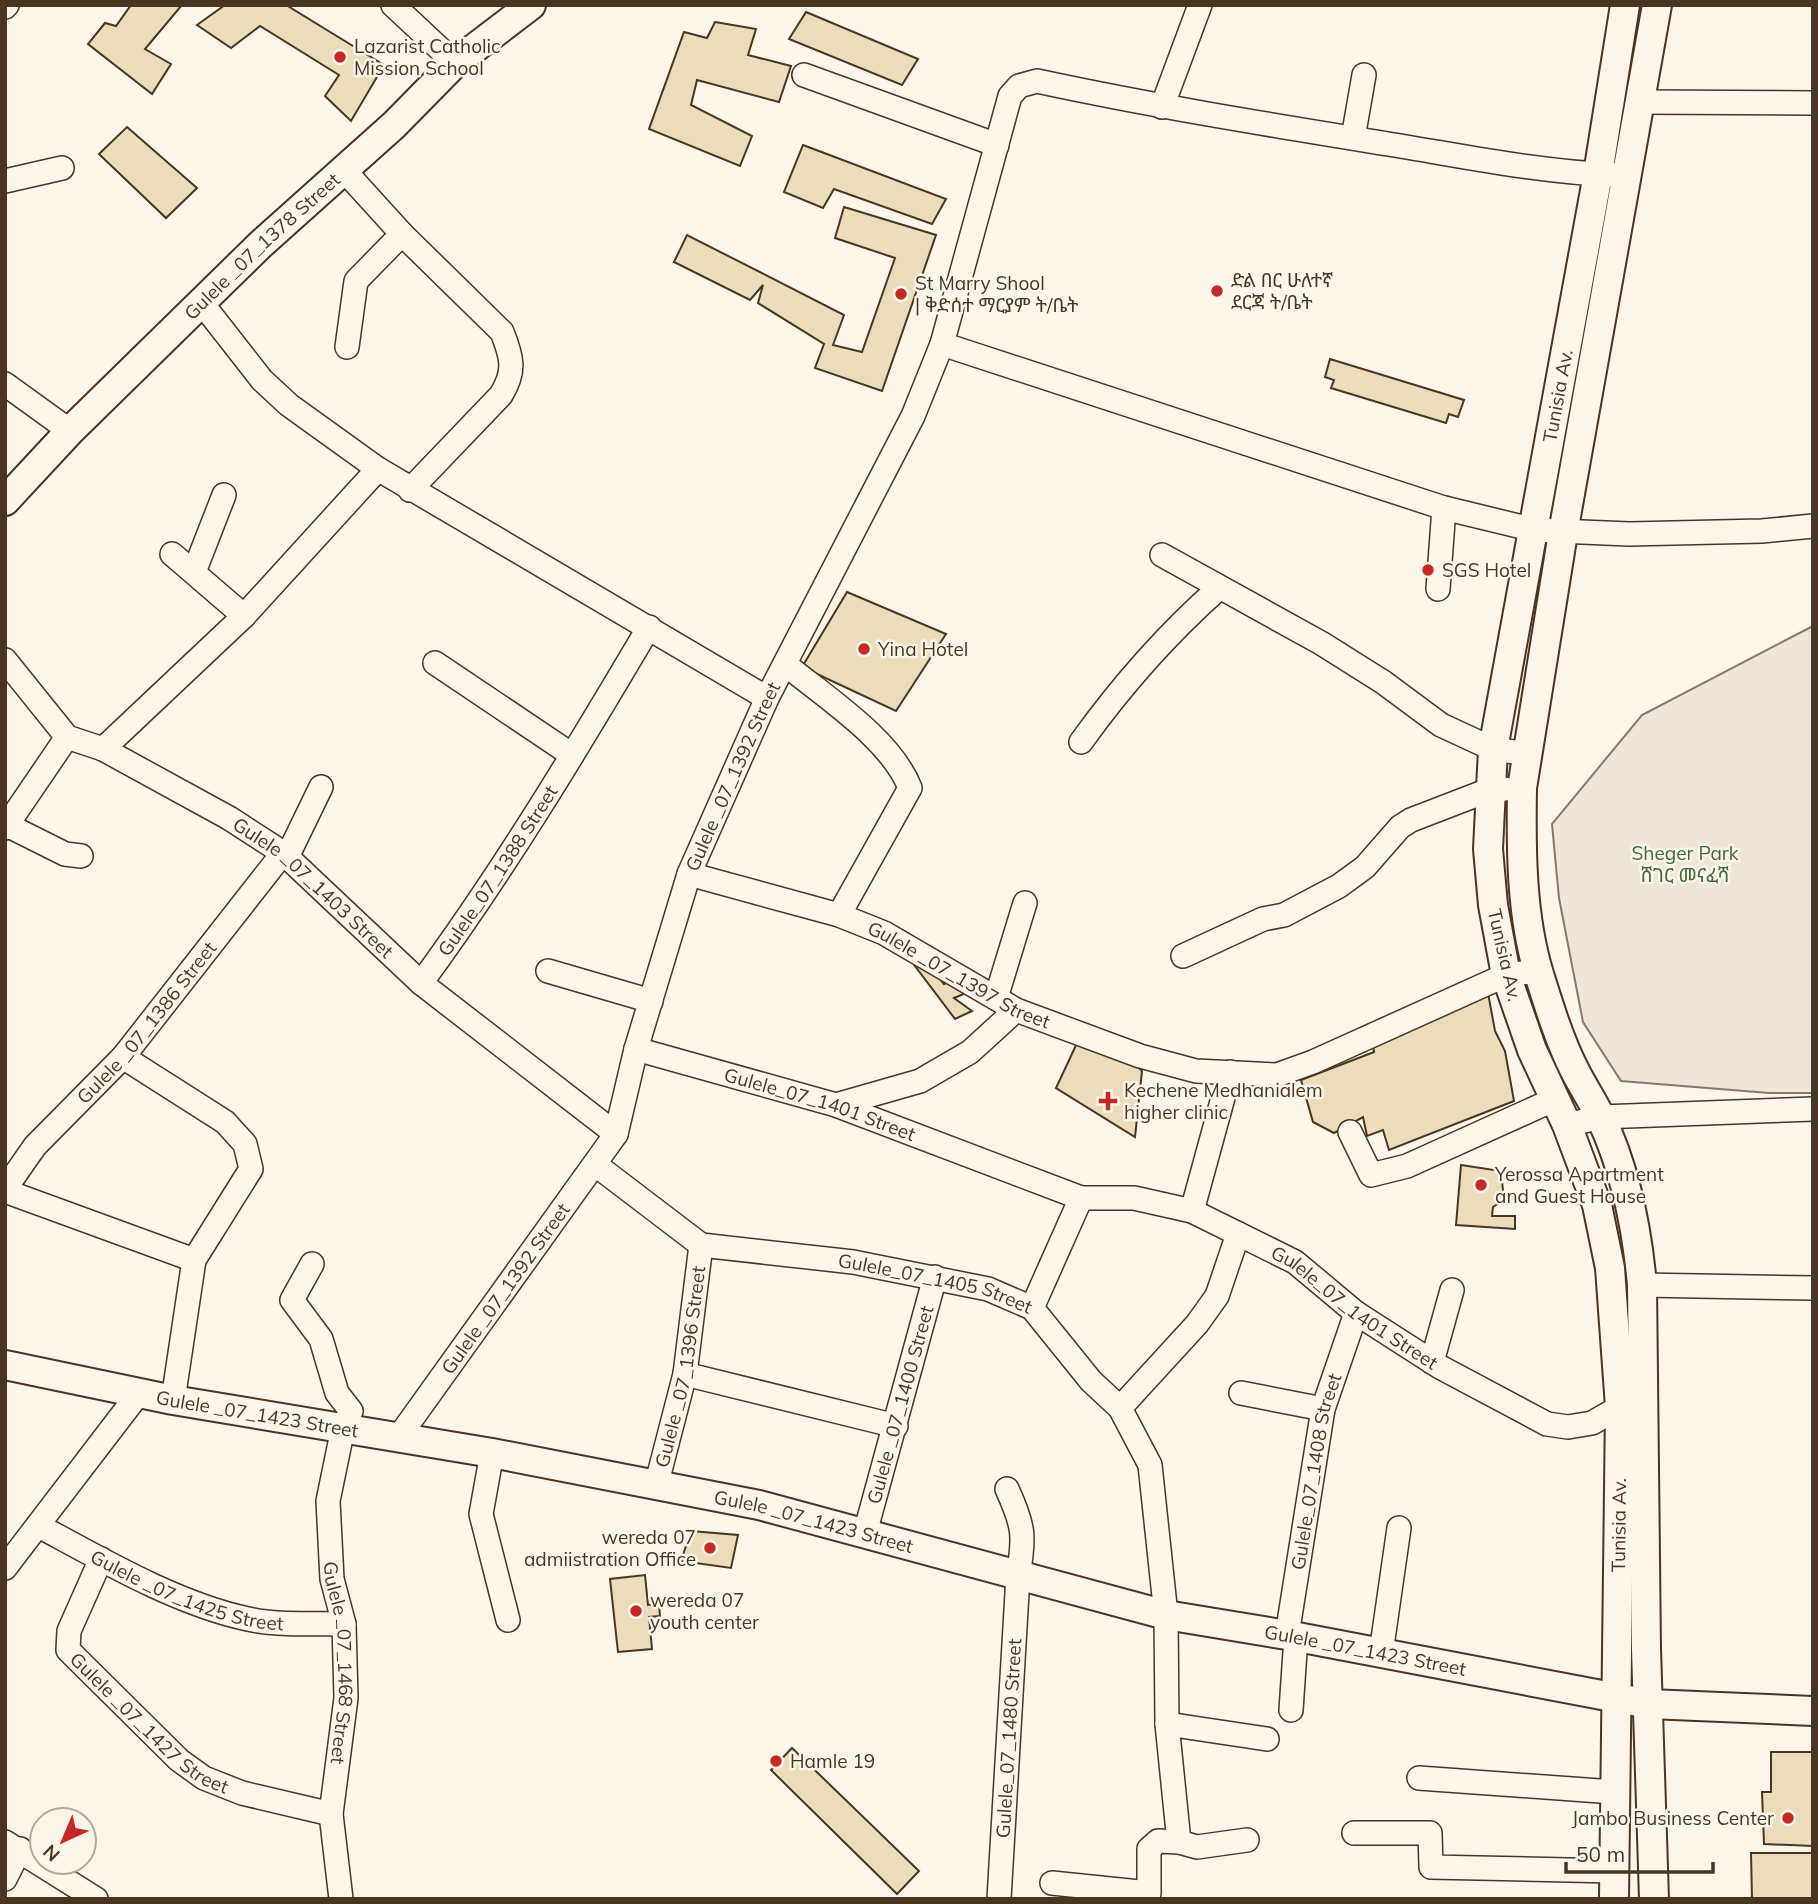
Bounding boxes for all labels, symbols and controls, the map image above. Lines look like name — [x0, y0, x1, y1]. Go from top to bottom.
place label: Lazarist Catholic Mission School — [354, 34, 500, 80]
marker: Lazarist Catholic Mission School — [332, 49, 348, 65]
street label: Gulele _07_1378 Street — [179, 167, 345, 325]
place label: ድል በር ሁለተኛ ደርጃ ት/ቤት — [1231, 268, 1333, 314]
place label: St Marry Shool | ቅድሰተ ማርያም ት/ቤት — [915, 271, 1079, 317]
marker: ድል በር ሁለተኛ ደርጃ ት/ቤት — [1209, 283, 1225, 299]
marker: St Marry Shool | ቅድሰተ ማርያም ት/ቤት — [893, 286, 909, 302]
street label: Tunisia Av. — [1537, 347, 1578, 444]
place label: SGS Hotel — [1442, 558, 1531, 582]
marker: SGS Hotel — [1420, 562, 1436, 578]
place label: Yina Hotel — [877, 637, 968, 661]
marker: Yina Hotel — [856, 641, 872, 657]
street label: Gulele _07_1392 Street — [680, 677, 785, 875]
street label: Gulele_07_1388 Street — [432, 781, 563, 961]
street label: Gulele _07_1403 Street — [228, 812, 399, 963]
park label: Sheger Park ሸገር መናፈሻ — [1632, 841, 1739, 887]
street label: Tunisia Av. — [1483, 907, 1527, 1003]
street label: Gulele _07_1397 Street — [864, 916, 1054, 1034]
street label: Gulele _07_1386 Street — [72, 936, 221, 1109]
street label: Gulele_07_1401 Street — [721, 1062, 919, 1146]
place label: Kechene Medhanialem higher clinic — [1124, 1078, 1323, 1124]
marker: Kechene Medhanialem higher clinic — [1098, 1091, 1118, 1111]
place label: Yerossa Apartment and Guest House — [1494, 1162, 1664, 1208]
marker: Yerossa Apartment and Guest House — [1473, 1177, 1489, 1193]
street label: Gulele _07_1392 Street — [436, 1198, 575, 1379]
street label: Gulele_07_1401 Street — [1267, 1240, 1443, 1375]
street label: Gulele_07_1405 Street — [837, 1248, 1036, 1319]
street label: Gulele _07_1396 Street — [649, 1264, 710, 1470]
street label: Gulele _07_1400 Street — [861, 1302, 939, 1507]
street label: Gulele_07_1408 Street — [1286, 1370, 1347, 1572]
street label: Gulele _07_1423 Street — [154, 1385, 361, 1443]
street label: Tunisia Av. — [1606, 1478, 1631, 1572]
street label: Gulele _07_1423 Street — [712, 1485, 916, 1558]
place label: wereda 07 admiistration Office — [524, 1525, 696, 1571]
marker: wereda 07 admiistration Office — [702, 1540, 718, 1556]
street label: Gulele _07_1425 Street — [87, 1544, 284, 1635]
street label: Gulele _07_1468 Street — [319, 1561, 358, 1766]
place label: wereda 07 youth center — [650, 1588, 759, 1634]
marker: wereda 07 youth center — [628, 1603, 644, 1619]
street label: Gulele _07_1423 Street — [1263, 1619, 1469, 1681]
street label: Gulele_07_1480 Street — [991, 1637, 1026, 1839]
street label: Gulele _07_1427 Street — [65, 1647, 232, 1799]
place label: Hamle 19 — [790, 1749, 875, 1773]
marker: Hamle 19 — [768, 1753, 784, 1769]
north arrow — [28, 1806, 98, 1876]
place label: Jambo Business Center — [1572, 1806, 1774, 1830]
marker: Jambo Business Center — [1780, 1810, 1796, 1826]
scale bar — [1566, 1830, 1713, 1874]
text: N — [38, 1840, 65, 1867]
text: 50 m — [1576, 1841, 1625, 1867]

